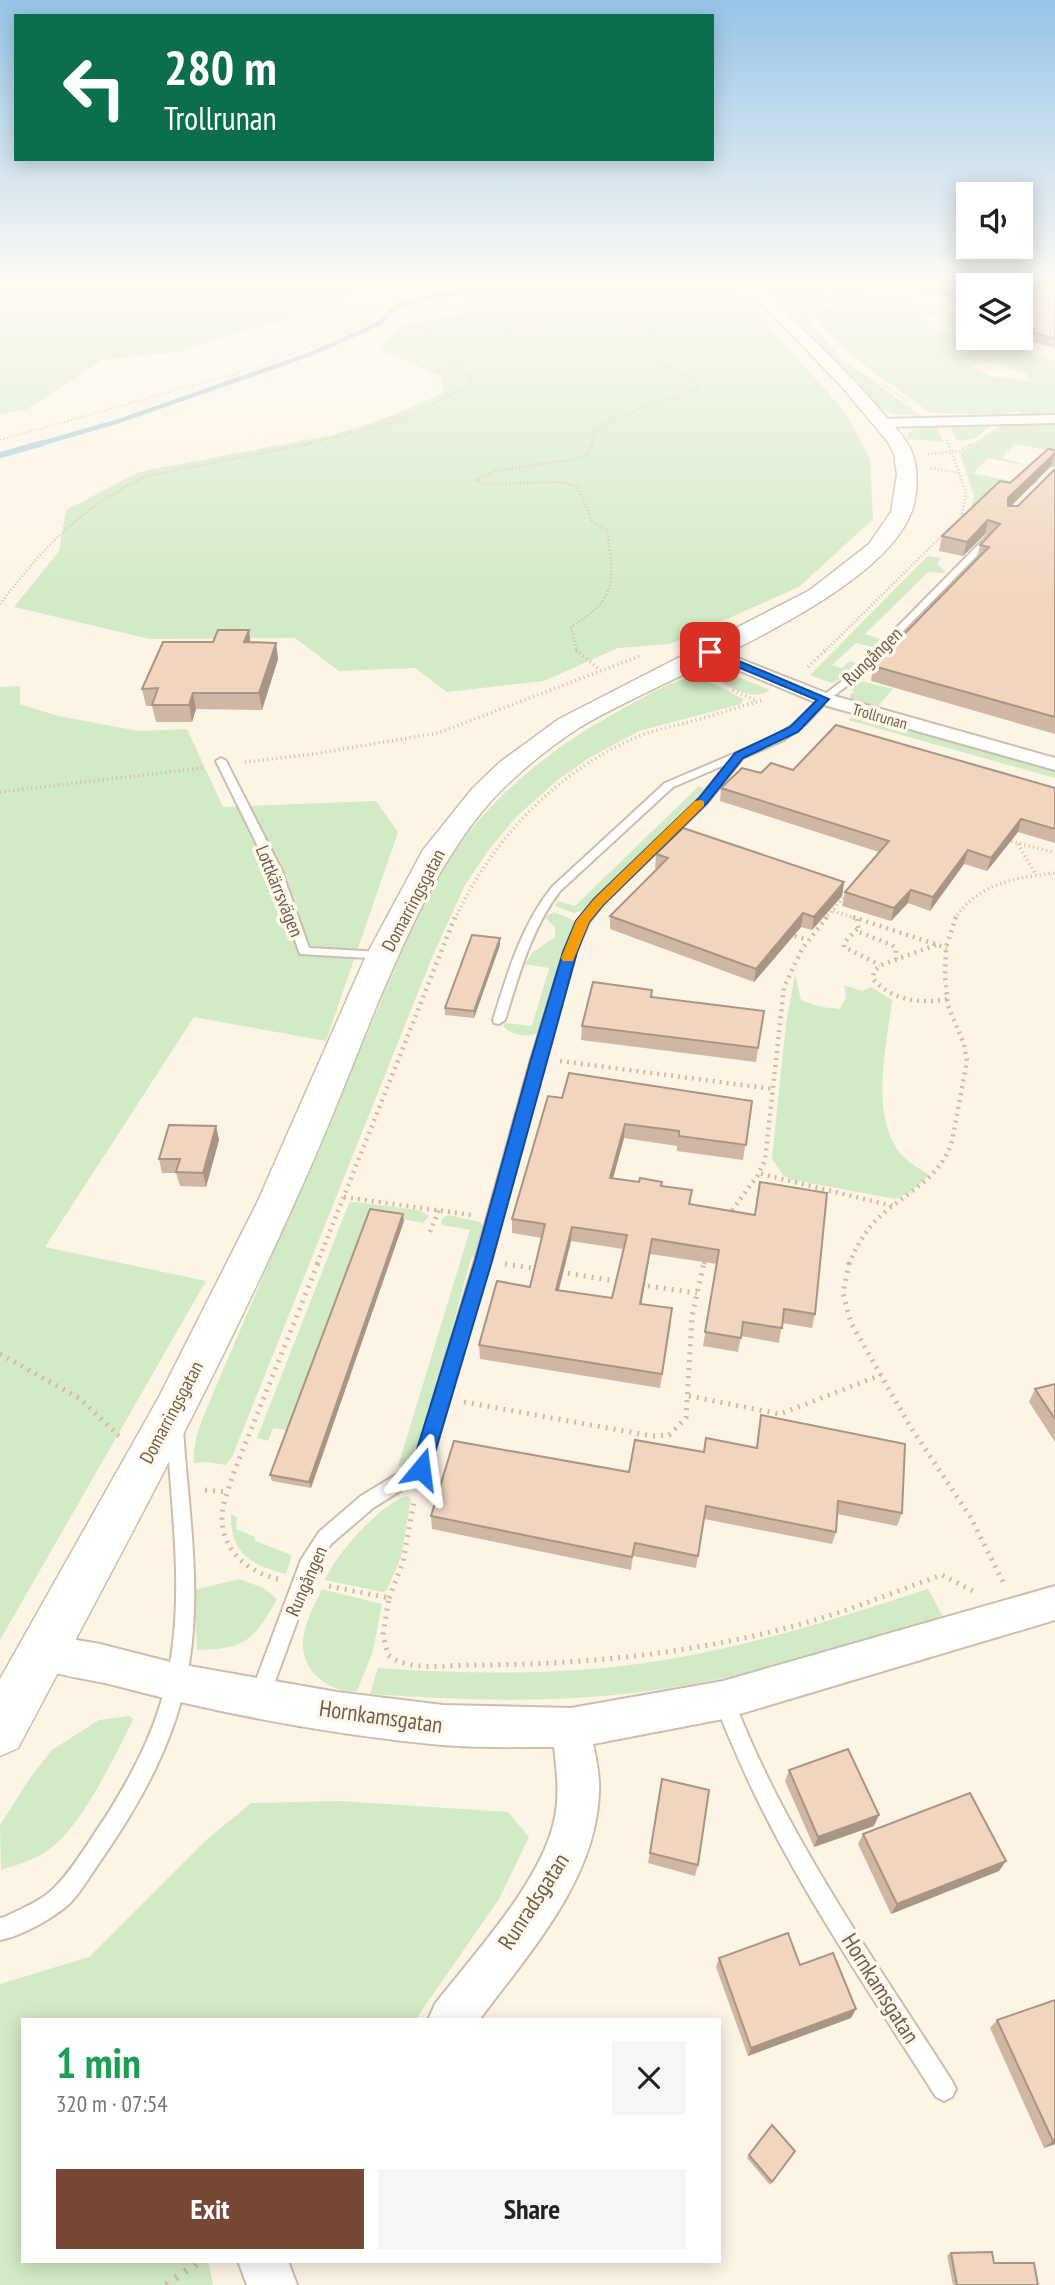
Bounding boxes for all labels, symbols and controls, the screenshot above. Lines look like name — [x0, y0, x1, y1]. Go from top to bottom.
text: 280 m — [164, 35, 277, 99]
icon: left — [49, 42, 140, 133]
text: Trollrunan — [164, 97, 277, 139]
map controls — [956, 182, 1033, 350]
button: sound — [956, 182, 1033, 259]
button: layers — [956, 273, 1033, 350]
pin — [680, 622, 740, 682]
street label: Rungången — [837, 622, 907, 690]
icon: arrive — [691, 633, 729, 671]
street label: Trollrunan — [850, 699, 910, 733]
street label: Lottkärrsvägen — [251, 842, 309, 940]
street label: Domarringsgatan — [376, 845, 450, 955]
street label: Domarringsgatan — [134, 1357, 208, 1467]
position arrow — [384, 1432, 458, 1506]
street label: Rungången — [280, 1542, 332, 1620]
street label: Hornkamsgatan — [317, 1693, 445, 1739]
street label: Runradsgatan — [491, 1847, 575, 1955]
street label: Hornkamsgatan — [836, 1928, 926, 2048]
text: 1 min — [56, 2035, 141, 2090]
button: close — [612, 2041, 686, 2115]
text: 320 m · 07:54 — [56, 2089, 168, 2118]
button: Exit — [56, 2169, 364, 2249]
button: Share — [378, 2169, 686, 2249]

